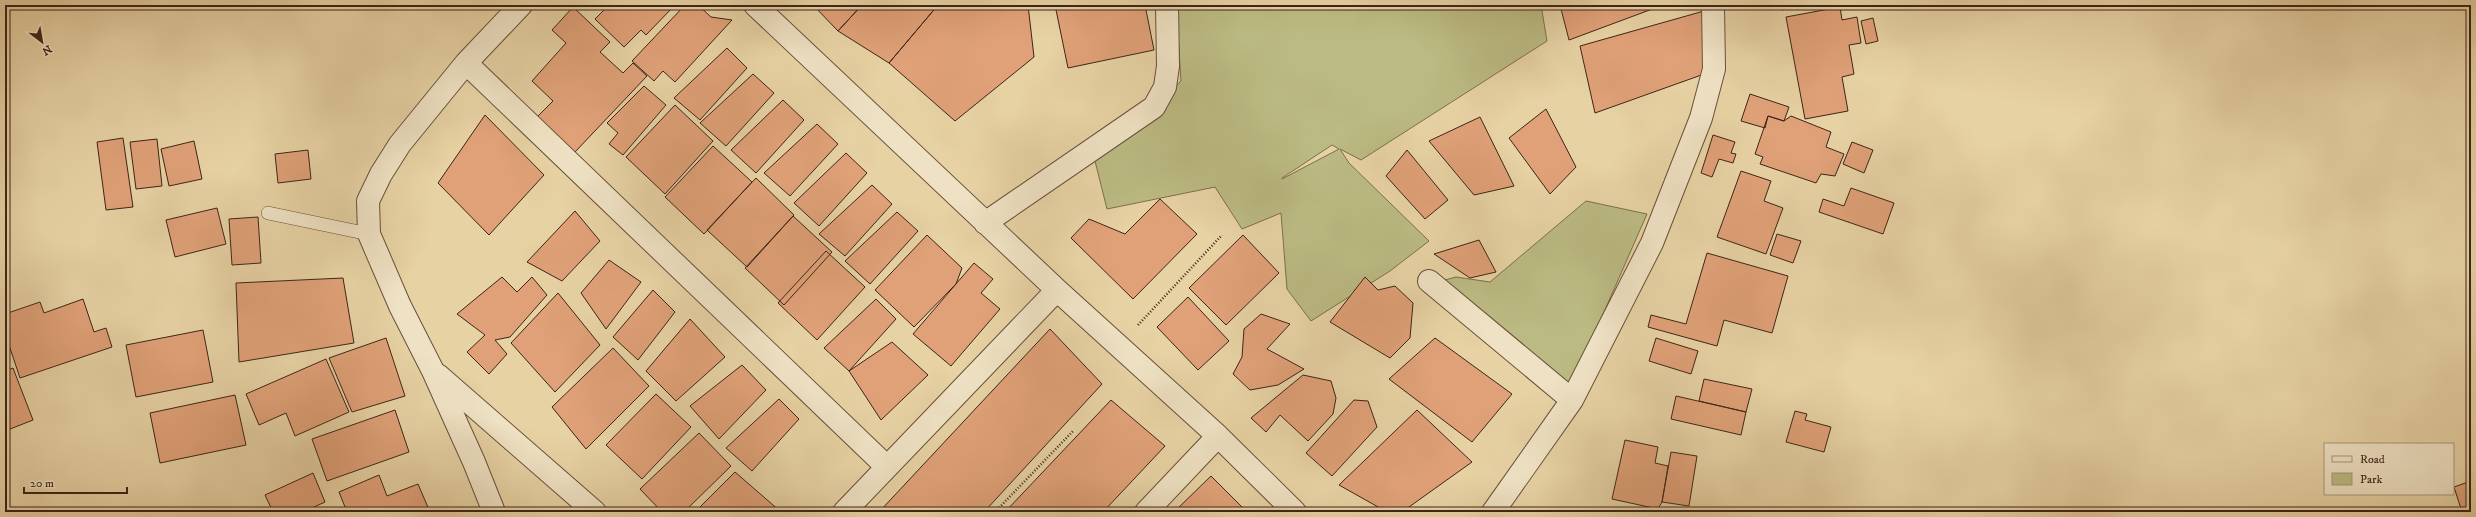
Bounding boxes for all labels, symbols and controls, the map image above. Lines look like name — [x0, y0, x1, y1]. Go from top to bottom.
north arrow — [22, 22, 62, 62]
text: N — [39, 41, 54, 58]
legend — [2324, 443, 2454, 495]
text: Road — [2360, 452, 2385, 467]
scale bar — [24, 469, 127, 495]
text: Park — [2360, 472, 2382, 487]
text: 20 m — [30, 476, 54, 491]

